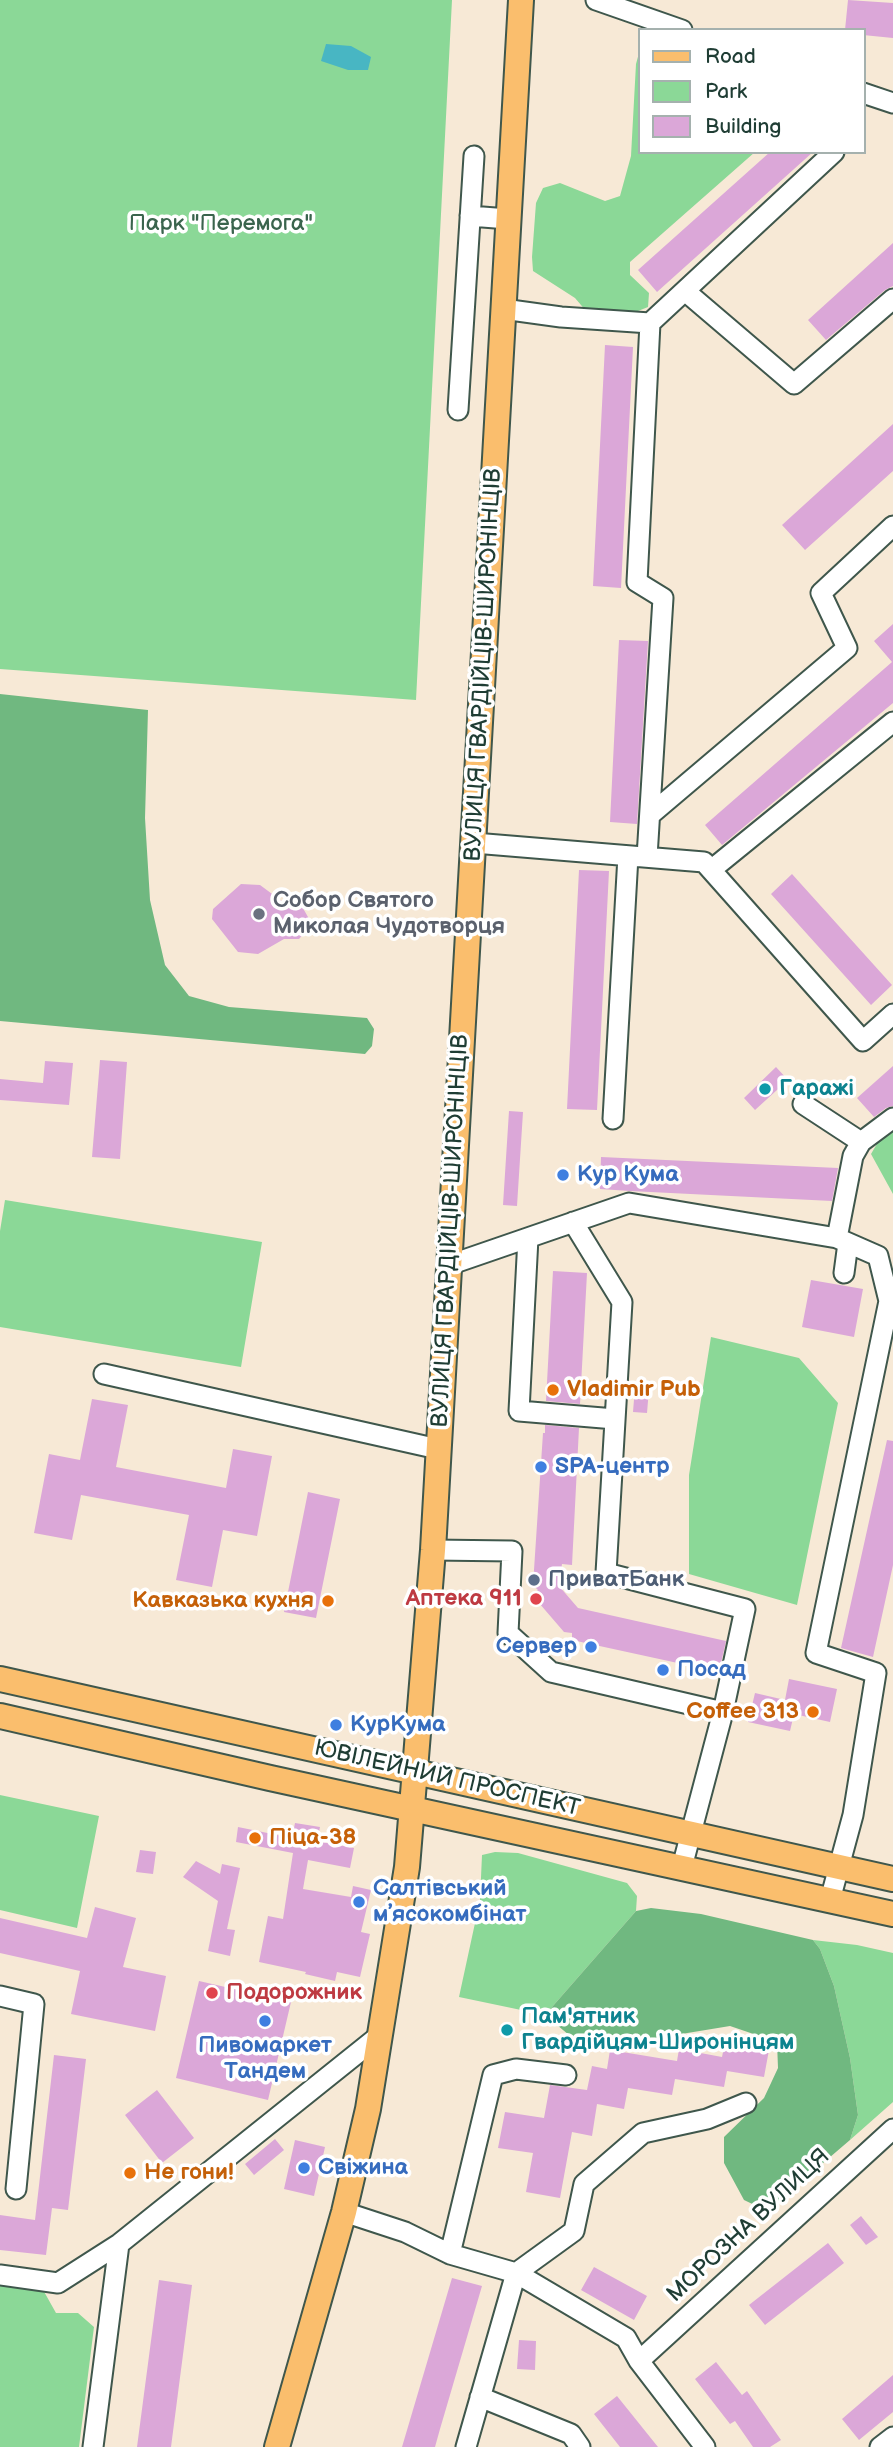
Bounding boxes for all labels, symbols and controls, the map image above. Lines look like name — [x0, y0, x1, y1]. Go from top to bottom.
legend — [638, 28, 865, 154]
text: Road — [705, 44, 756, 69]
text: Park — [705, 79, 747, 104]
text: Building — [705, 114, 781, 139]
park label: Парк "Перемога" — [129, 210, 313, 238]
street label: ВУЛИЦЯ ГВАРДІЙЦІВ-ШИРОНІНЦІВ — [460, 468, 508, 862]
place label: Собор Святого Миколая Чудотворця — [273, 887, 505, 941]
marker: Собор Святого Миколая Чудотворця — [251, 906, 267, 922]
street label: ВУЛИЦЯ ГВАРДІЙЦІВ-ШИРОНІНЦІВ — [427, 1034, 475, 1428]
place label: Гаражі — [779, 1075, 854, 1103]
marker: Гаражі — [757, 1081, 773, 1097]
place label: Кур Кума — [577, 1161, 679, 1189]
marker: Кур Кума — [555, 1167, 571, 1183]
place label: Vladimir Pub — [567, 1376, 701, 1404]
marker: Vladimir Pub — [545, 1382, 561, 1398]
place label: SPA-центр — [555, 1453, 670, 1481]
marker: SPA-центр — [533, 1459, 549, 1475]
place label: ПриватБанк — [548, 1566, 684, 1594]
marker: ПриватБанк — [526, 1572, 542, 1588]
place label: Аптека 911 — [406, 1585, 522, 1613]
place label: Кавказька кухня — [132, 1587, 314, 1615]
marker: Аптека 911 — [528, 1591, 544, 1607]
marker: Кавказька кухня — [320, 1593, 336, 1609]
place label: Сервер — [496, 1633, 577, 1661]
marker: Сервер — [583, 1639, 599, 1655]
place label: Посад — [677, 1656, 746, 1684]
marker: Посад — [655, 1662, 671, 1678]
place label: Coffee 313 — [686, 1698, 799, 1726]
marker: Coffee 313 — [805, 1704, 821, 1720]
place label: КурКума — [350, 1711, 445, 1739]
marker: КурКума — [328, 1717, 344, 1733]
street label: ЮВІЛЕЙНИЙ ПРОСПЕКТ — [311, 1735, 583, 1823]
place label: Піца-38 — [269, 1824, 356, 1852]
marker: Піца-38 — [247, 1830, 263, 1846]
place label: Салтівський мʼясокомбінат — [373, 1875, 526, 1929]
marker: Салтівський мʼясокомбінат — [351, 1894, 367, 1910]
place label: Подорожник — [226, 1979, 362, 2007]
marker: Подорожник — [204, 1985, 220, 2001]
place label: Пам'ятник Гвардійцям-Широнінцям — [521, 2003, 794, 2057]
marker: Пивомаркет Тандем — [257, 2013, 273, 2029]
marker: Пам'ятник Гвардійцям-Широнінцям — [499, 2022, 515, 2038]
place label: Пивомаркет Тандем — [198, 2032, 332, 2086]
street label: МОРОЗНА ВУЛИЦЯ — [662, 2143, 836, 2309]
place label: Свіжина — [318, 2154, 408, 2182]
place label: Не гони! — [144, 2159, 234, 2187]
marker: Свіжина — [296, 2160, 312, 2176]
marker: Не гони! — [122, 2165, 138, 2181]

